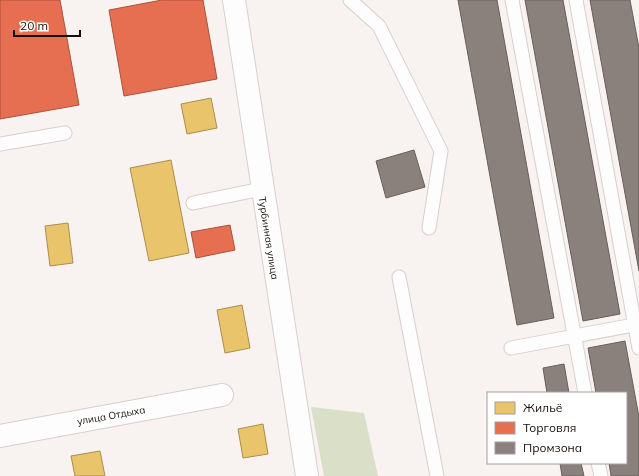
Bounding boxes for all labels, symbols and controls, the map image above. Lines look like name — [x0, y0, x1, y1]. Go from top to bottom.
scale bar — [14, 12, 80, 38]
text: 20 m — [20, 18, 48, 33]
street label: Турбинная улица — [256, 196, 281, 281]
legend — [487, 392, 627, 464]
text: Жильё — [523, 400, 563, 415]
street label: улица Отдыха — [76, 403, 146, 428]
text: Торговля — [523, 420, 576, 435]
text: Промзона — [523, 440, 582, 455]

